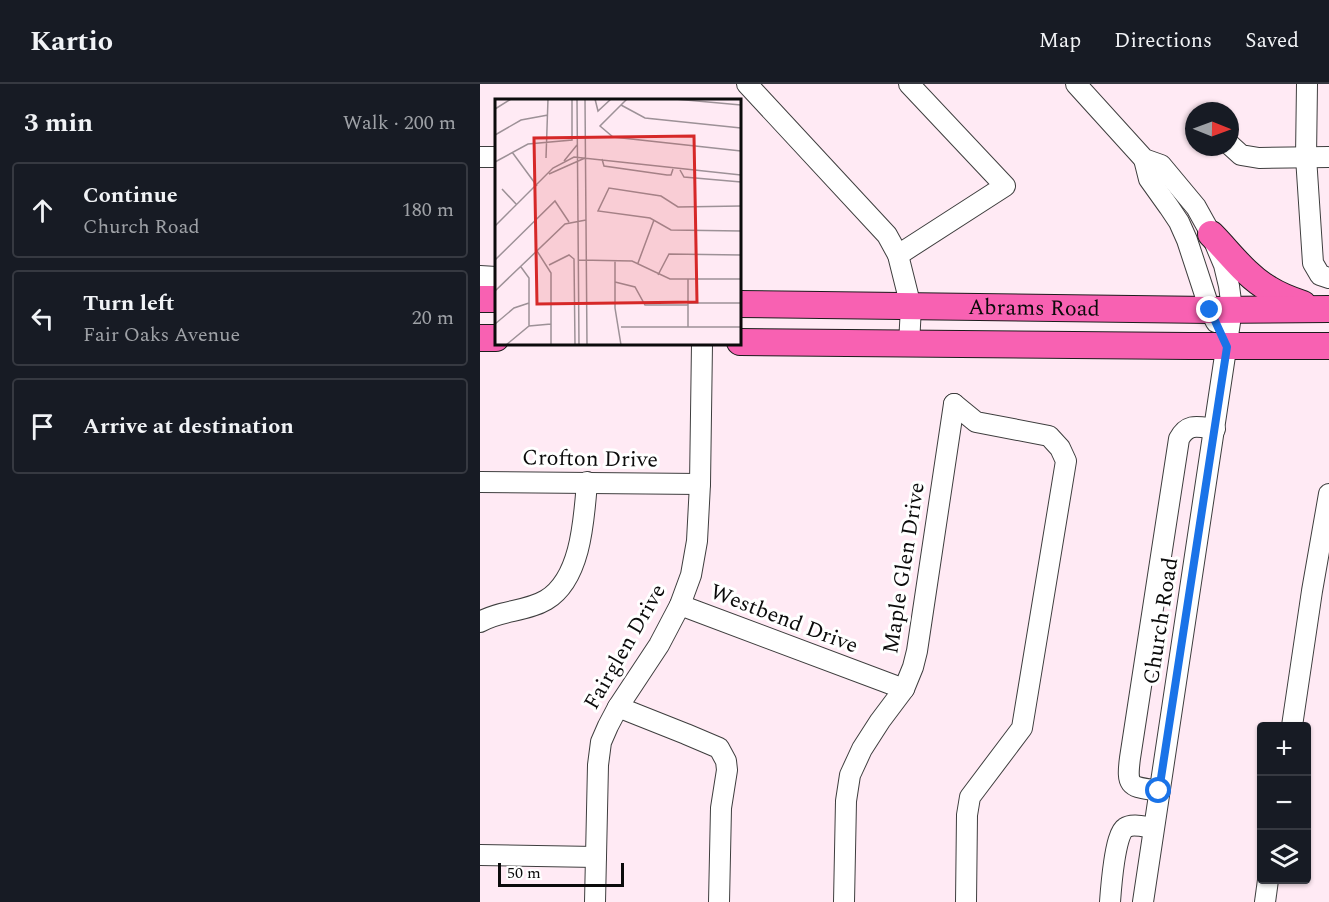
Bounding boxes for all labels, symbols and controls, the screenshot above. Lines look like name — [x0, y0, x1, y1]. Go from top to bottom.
text: Kartio — [30, 20, 113, 63]
text: Map — [1039, 25, 1081, 57]
text: Directions — [1114, 25, 1212, 57]
text: Saved — [1245, 25, 1299, 57]
inset map — [495, 99, 741, 345]
north arrow — [1185, 102, 1239, 156]
text: 3 min — [24, 103, 93, 143]
text: Walk · 200 m — [343, 108, 456, 138]
text: Continue — [83, 179, 178, 212]
icon: ahead — [26, 194, 59, 227]
text: 180 m — [402, 195, 454, 225]
text: Church Road — [83, 212, 200, 242]
text: Turn left — [83, 287, 175, 320]
street label: Abrams Road — [968, 290, 1100, 325]
route end — [1196, 296, 1222, 322]
icon: left — [26, 302, 59, 335]
text: 20 m — [412, 303, 454, 333]
text: Fair Oaks Avenue — [83, 320, 240, 350]
icon: arrive — [26, 410, 59, 443]
text: Arrive at destination — [83, 410, 294, 443]
street label: Crofton Drive — [522, 441, 658, 477]
street label: Maple Glen Drive — [874, 480, 934, 656]
street label: Church Road — [1135, 555, 1187, 687]
street label: Westbend Drive — [705, 576, 863, 662]
street label: Fairglen Drive — [576, 578, 674, 716]
map controls — [1257, 722, 1311, 884]
button: + — [1257, 722, 1311, 776]
button: − — [1257, 776, 1311, 830]
route start — [1145, 777, 1171, 803]
button: layers — [1257, 830, 1311, 884]
scale bar — [498, 860, 624, 888]
text: 50 m — [507, 861, 541, 885]

